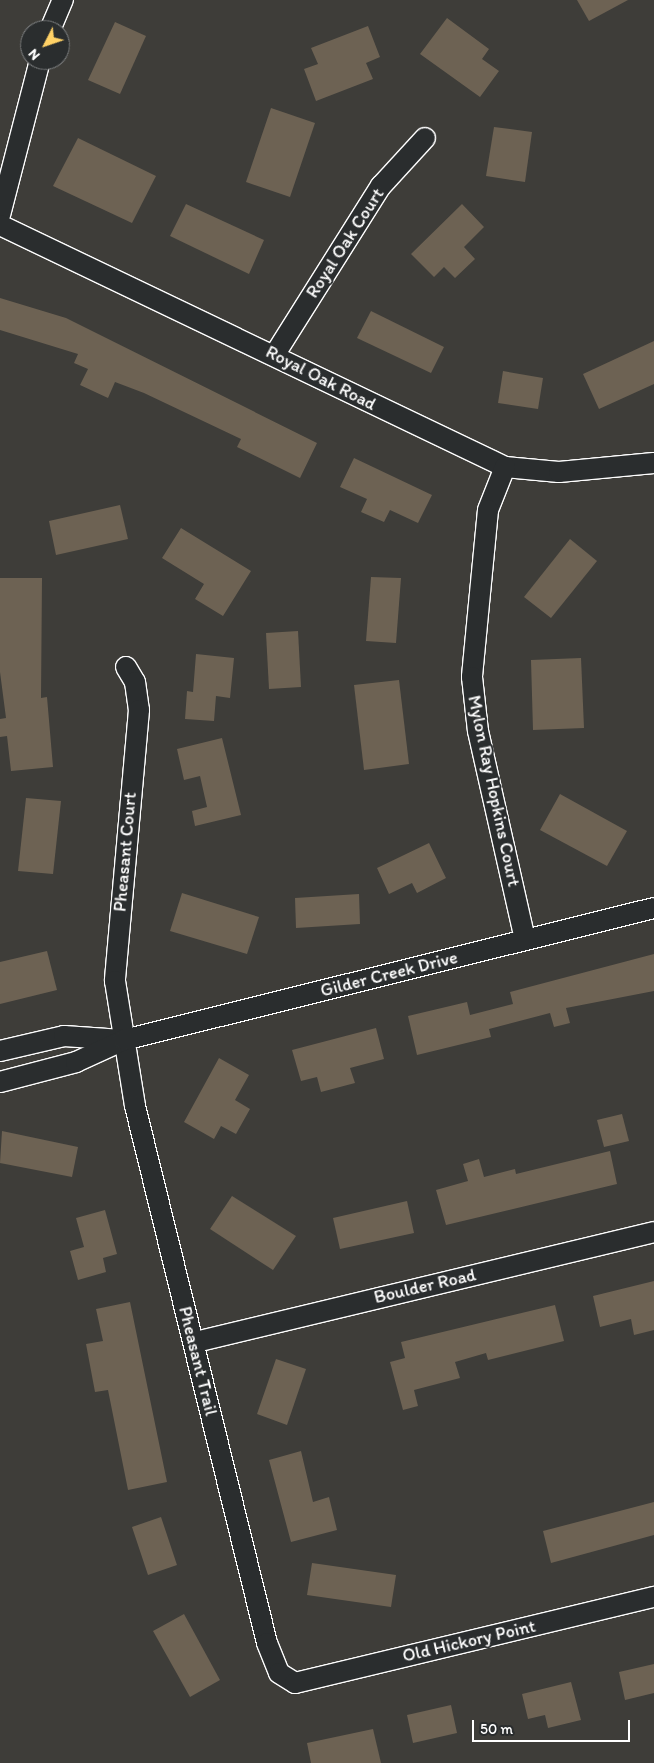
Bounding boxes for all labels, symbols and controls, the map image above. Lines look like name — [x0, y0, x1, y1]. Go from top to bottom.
north arrow — [20, 20, 70, 70]
text: N — [25, 45, 44, 64]
street label: Royal Oak Court — [301, 184, 389, 302]
street label: Royal Oak Road — [262, 341, 380, 415]
street label: Mylon Ray Hopkins Court — [463, 693, 525, 889]
street label: Pheasant Court — [109, 791, 141, 913]
street label: Gilder Creek Drive — [318, 946, 460, 1002]
street label: Boulder Road — [372, 1264, 478, 1308]
street label: Pheasant Trail — [174, 1305, 222, 1417]
street label: Old Hickory Point — [400, 1615, 538, 1667]
scale bar — [474, 1710, 632, 1742]
text: 50 m — [480, 1720, 513, 1738]

